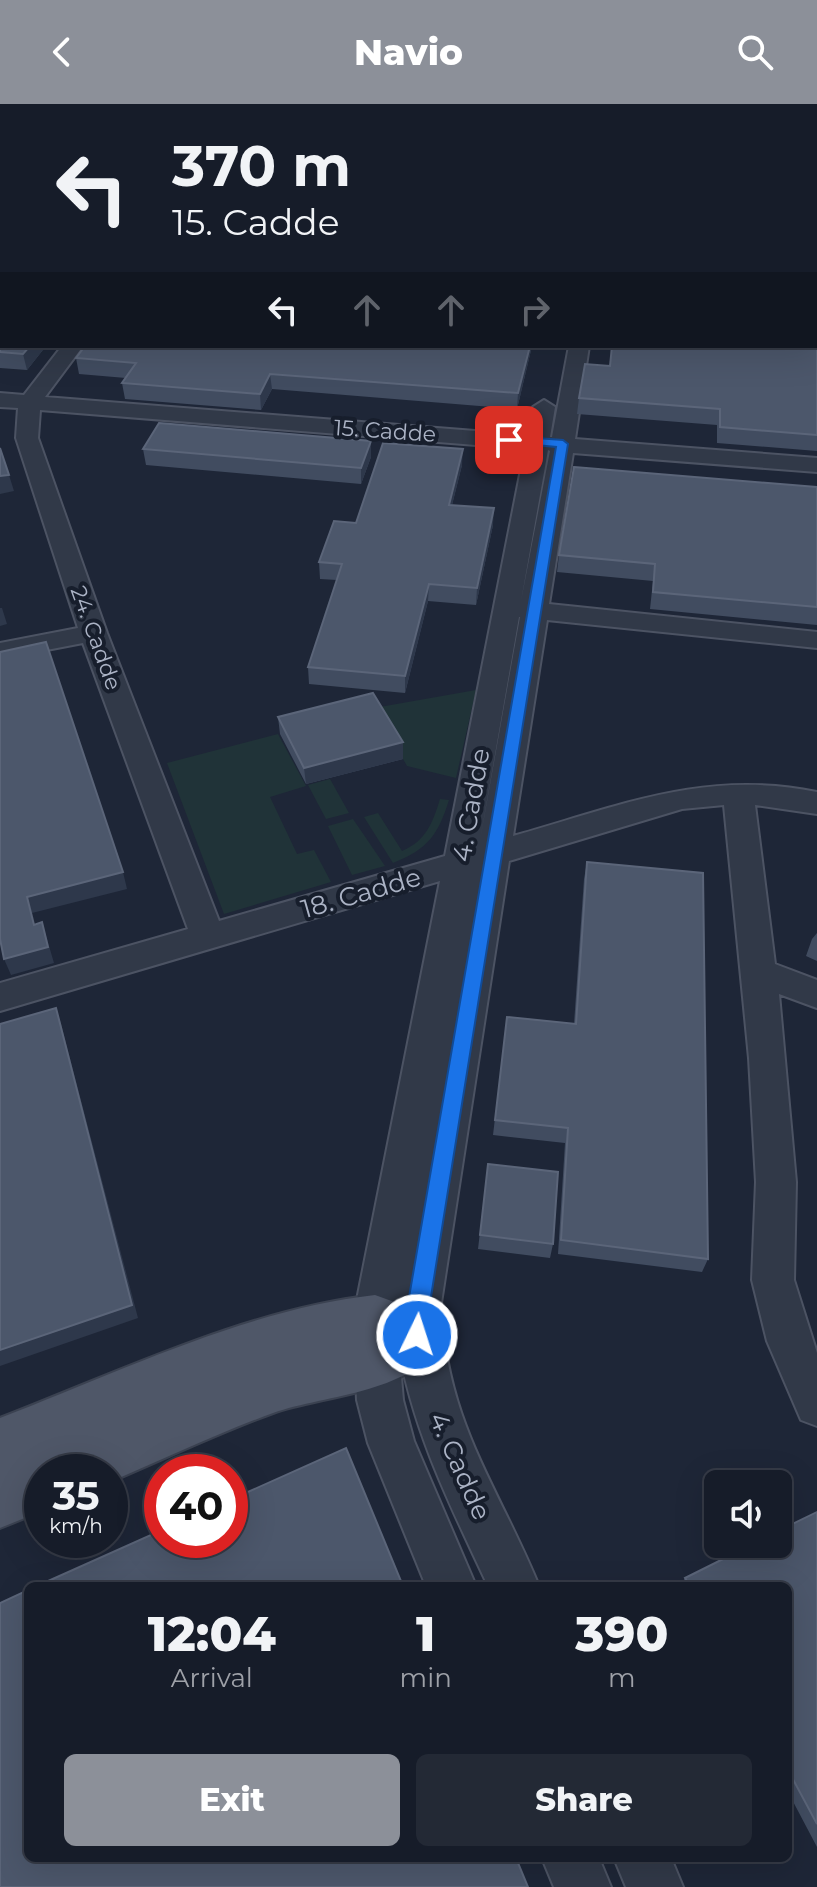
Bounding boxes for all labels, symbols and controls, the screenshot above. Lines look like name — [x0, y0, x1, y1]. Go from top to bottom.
icon: back — [40, 30, 84, 74]
text: Navio — [354, 30, 463, 74]
icon: search — [733, 30, 777, 74]
text: 370 m — [172, 132, 351, 200]
icon: left — [40, 136, 144, 240]
text: 15. Cadde — [172, 200, 339, 244]
icon: left — [261, 288, 305, 332]
icon: ahead — [345, 288, 389, 332]
icon: ahead — [429, 288, 473, 332]
icon: right — [513, 288, 557, 332]
pin — [475, 406, 543, 474]
street label: 15. Cadde — [333, 414, 437, 448]
icon: arrive — [487, 418, 531, 462]
street label: 24. Cadde — [65, 582, 127, 694]
street label: 4. Cadde — [445, 746, 497, 864]
street label: 18. Cadde — [297, 861, 425, 925]
position arrow — [375, 1293, 459, 1377]
street label: 4. Cadde — [422, 1407, 498, 1525]
speed limit sign: 40 — [144, 1454, 248, 1558]
map controls — [704, 1470, 792, 1558]
button: sound — [704, 1470, 792, 1558]
text: 35 — [52, 1471, 100, 1520]
text: km/h — [49, 1514, 103, 1538]
text: 12:04 — [148, 1605, 276, 1663]
text: 1 — [416, 1605, 435, 1663]
text: 390 — [575, 1605, 668, 1663]
text: Arrival — [171, 1662, 253, 1694]
text: min — [400, 1662, 452, 1694]
text: m — [608, 1662, 636, 1694]
button: Exit — [64, 1754, 400, 1846]
button: Share — [416, 1754, 752, 1846]

